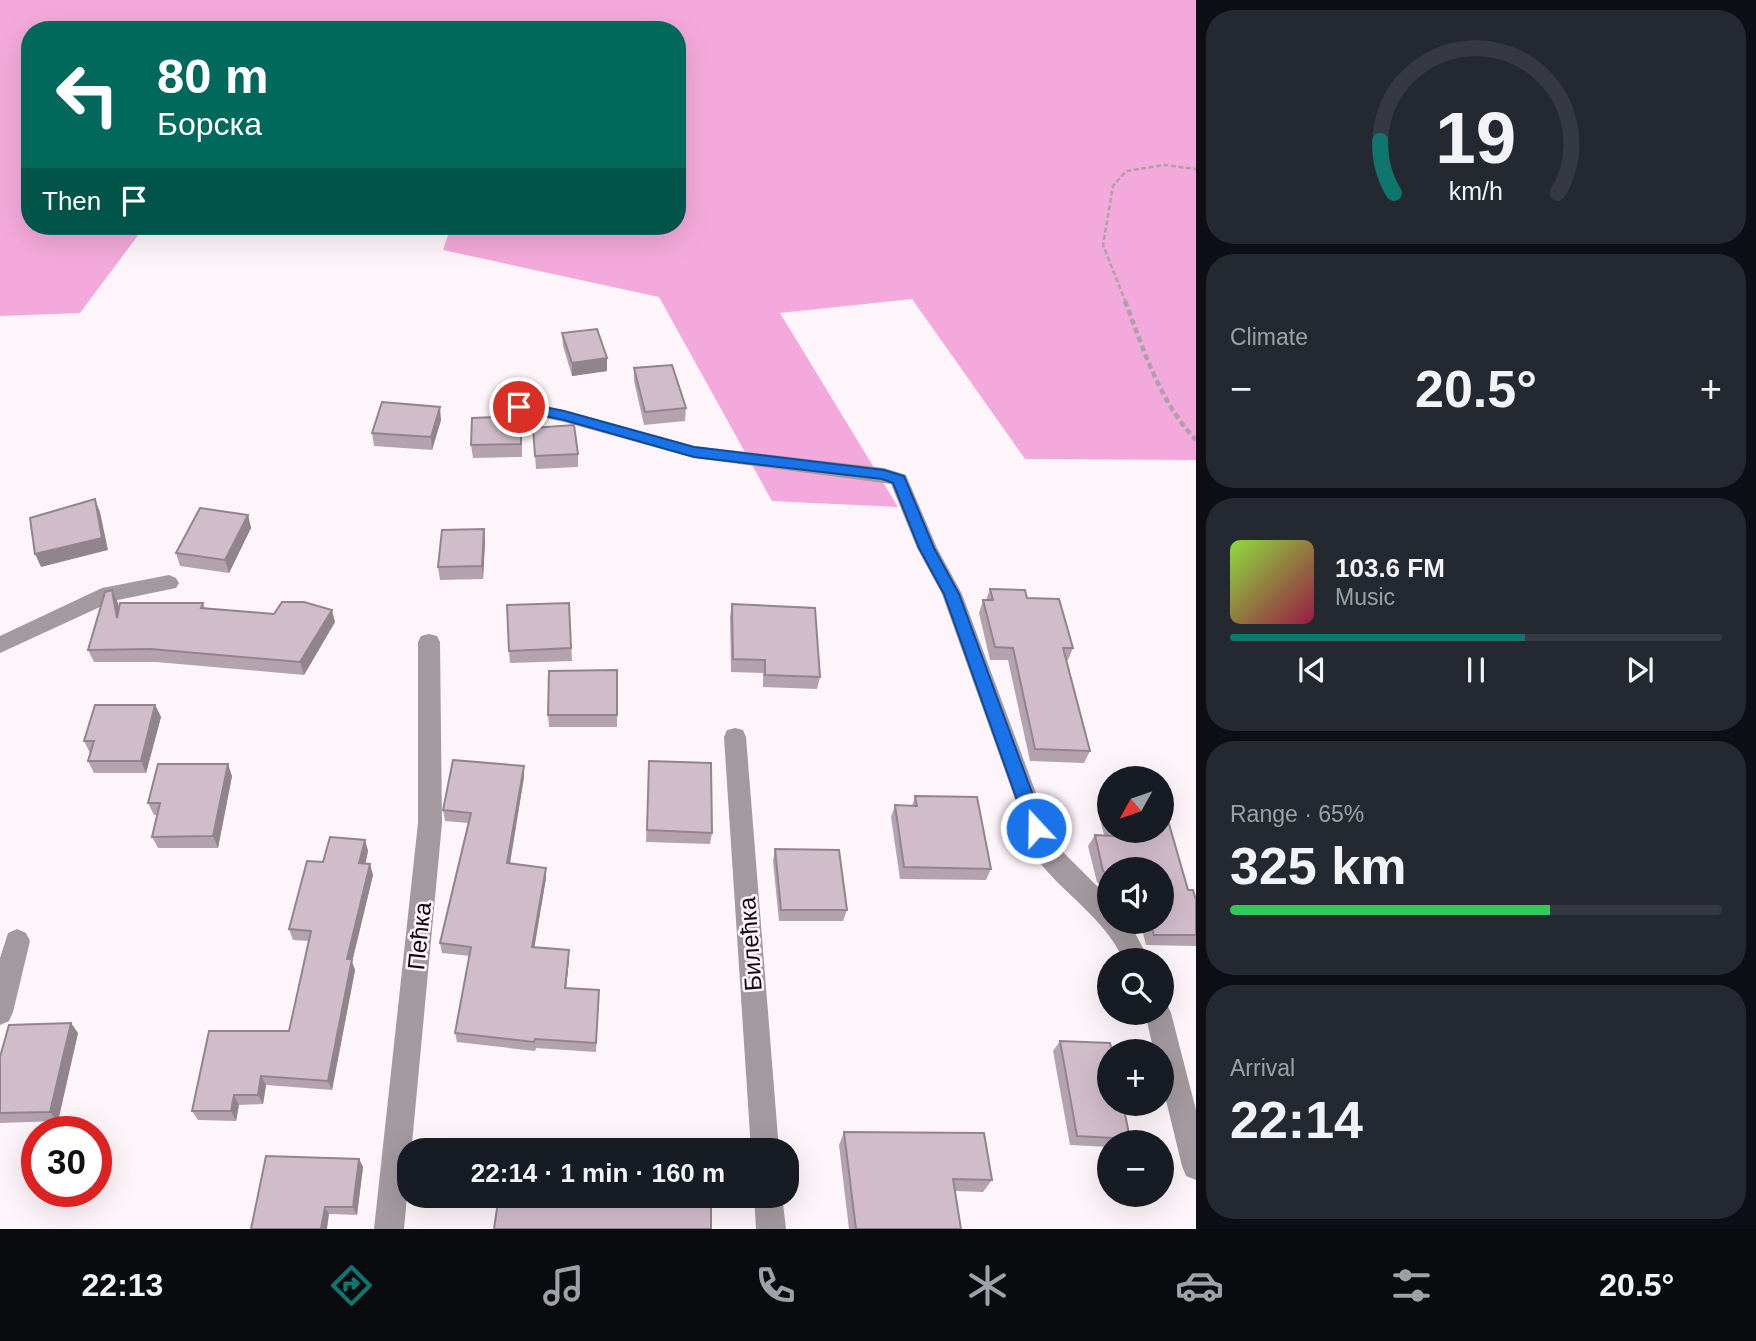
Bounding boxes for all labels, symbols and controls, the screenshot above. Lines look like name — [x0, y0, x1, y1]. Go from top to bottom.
icon: left — [42, 49, 133, 140]
text: 80 m — [157, 49, 269, 103]
text: 19 — [1436, 97, 1516, 178]
text: Борска — [157, 106, 262, 142]
text: km/h — [1449, 177, 1503, 205]
icon: arrive — [115, 182, 153, 220]
text: Then — [42, 186, 101, 216]
text: Climate — [1230, 324, 1308, 350]
text: 20.5° — [1415, 360, 1537, 418]
text: − — [1230, 368, 1252, 410]
text: + — [1700, 368, 1722, 410]
pin — [489, 377, 549, 437]
icon: arrive — [500, 388, 538, 426]
text: 103.6 FM — [1335, 553, 1445, 583]
text: Music — [1335, 584, 1395, 610]
icon: previous — [1293, 651, 1331, 689]
icon: pause — [1457, 651, 1495, 689]
icon: next — [1621, 651, 1659, 689]
north arrow — [1097, 766, 1174, 844]
map controls — [1097, 766, 1174, 1207]
position arrow — [999, 791, 1073, 865]
text: Range · 65% — [1230, 801, 1364, 827]
text: 325 km — [1230, 837, 1406, 895]
button: sound — [1097, 857, 1174, 934]
street label: Билећка — [733, 895, 767, 992]
street label: Пећка — [402, 900, 436, 971]
button: search — [1097, 948, 1174, 1025]
button: + — [1097, 1039, 1174, 1116]
text: Arrival — [1230, 1055, 1295, 1081]
text: 22:14 — [1230, 1091, 1363, 1149]
speed limit sign: 30 — [21, 1116, 112, 1207]
button: − — [1097, 1130, 1174, 1207]
text: 22:14 · 1 min · 160 m — [471, 1158, 725, 1188]
icon: directions — [327, 1261, 376, 1310]
icon: music — [539, 1261, 588, 1310]
icon: phone — [751, 1261, 800, 1310]
icon: climate — [963, 1261, 1012, 1310]
icon: car — [1175, 1261, 1224, 1310]
icon: filters — [1387, 1261, 1436, 1310]
text: 22:13 — [82, 1267, 163, 1303]
text: 20.5° — [1599, 1267, 1674, 1303]

